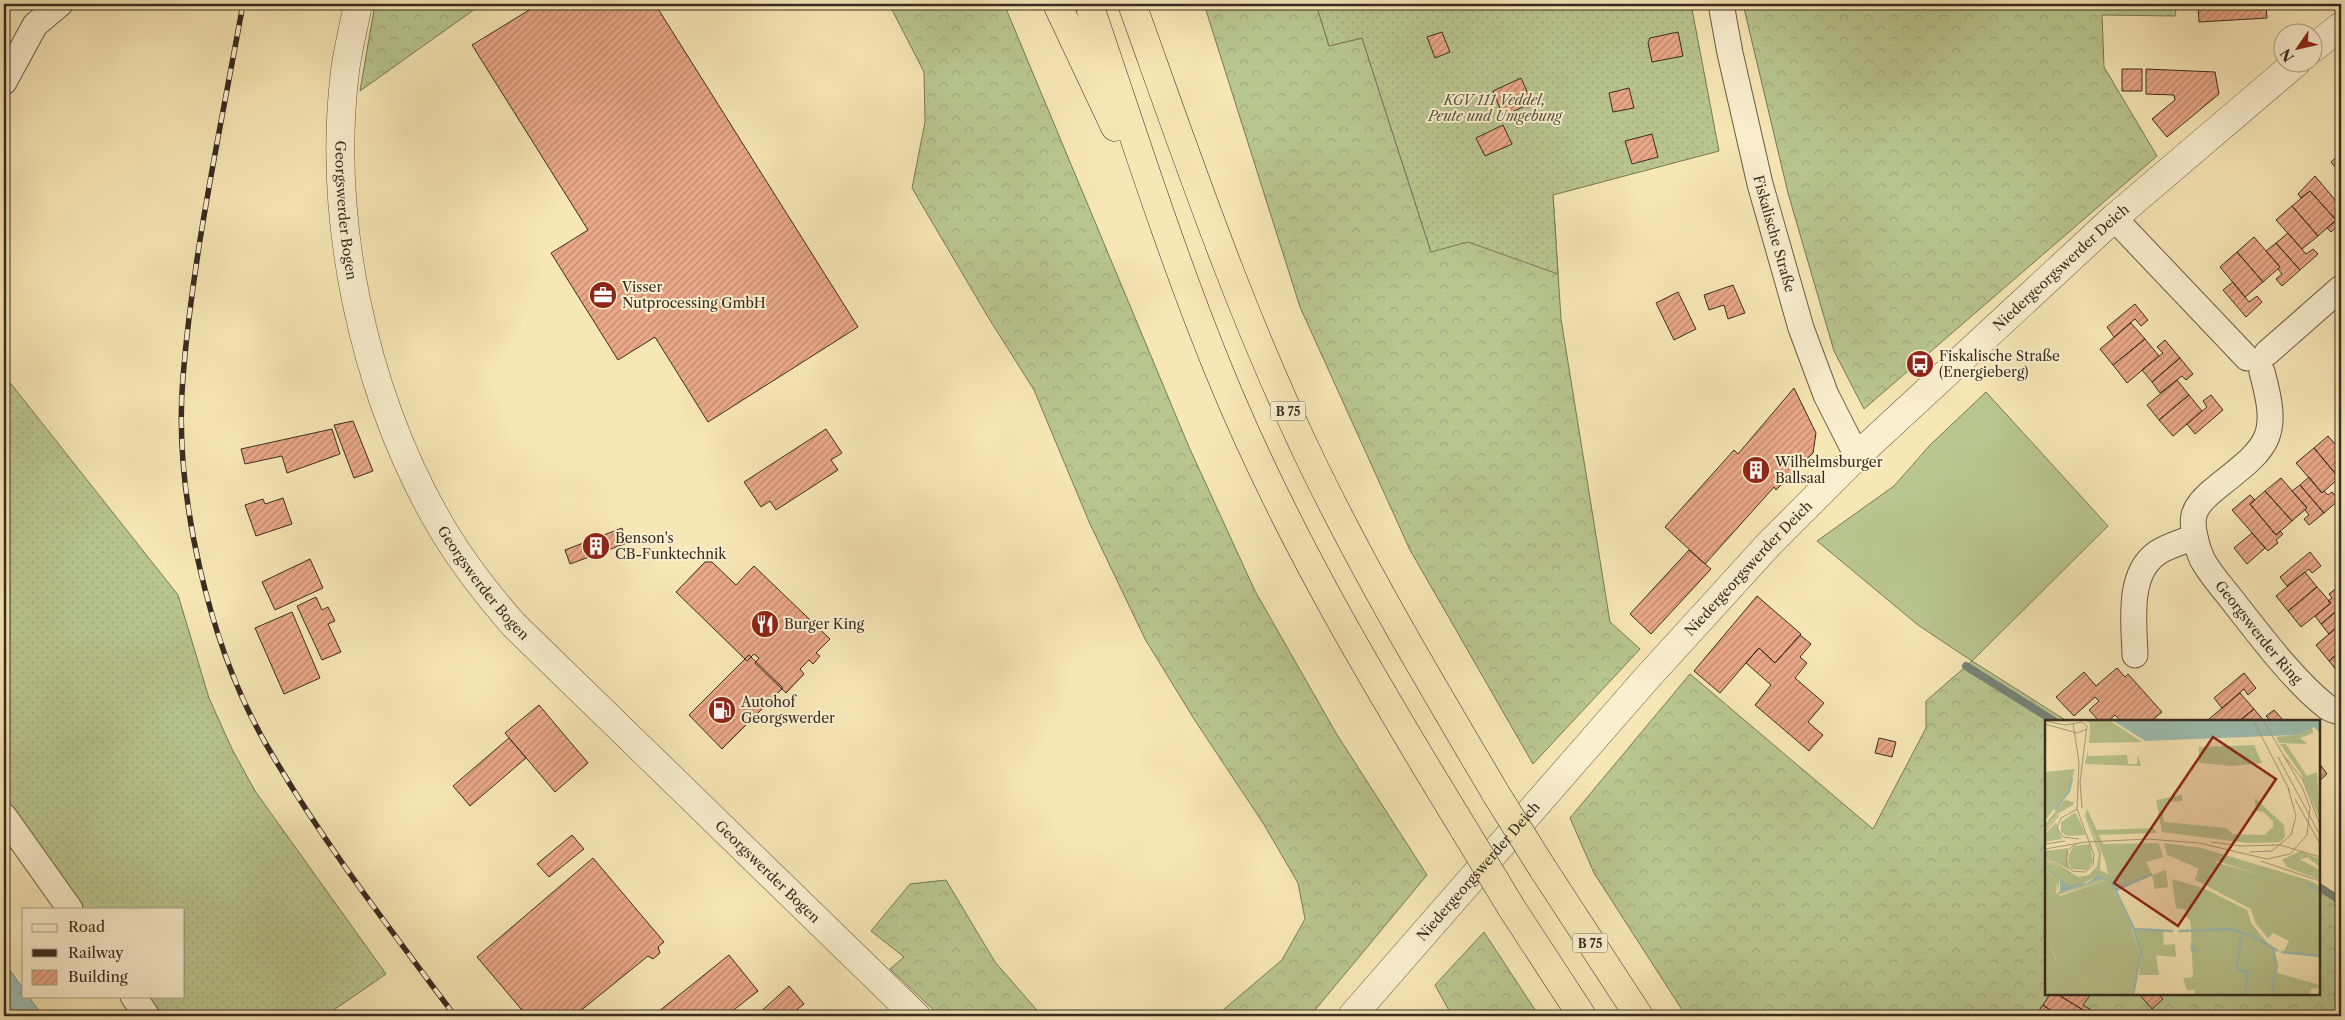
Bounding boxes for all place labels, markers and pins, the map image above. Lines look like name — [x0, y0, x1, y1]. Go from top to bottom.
place label: Visser Nutprocessing GmbH — [621, 278, 766, 312]
office icon: Visser Nutprocessing GmbH — [588, 280, 618, 310]
place label: Fiskalische Straße (Energieberg) — [1939, 347, 2060, 381]
bus stop icon: Fiskalische Straße (Energieberg) — [1905, 349, 1935, 379]
place label: Wilhelmsburger Ballsaal — [1774, 453, 1883, 487]
building icon: Wilhelmsburger Ballsaal — [1741, 455, 1771, 485]
place label: Benson's CB-Funktechnik — [615, 529, 727, 563]
building icon: Benson's CB-Funktechnik — [581, 531, 611, 561]
restaurant icon: Burger King — [750, 609, 780, 639]
place label: Burger King — [784, 615, 865, 633]
place label: Autohof Georgswerder — [740, 693, 835, 727]
fuel station icon: Autohof Georgswerder — [707, 695, 737, 725]

